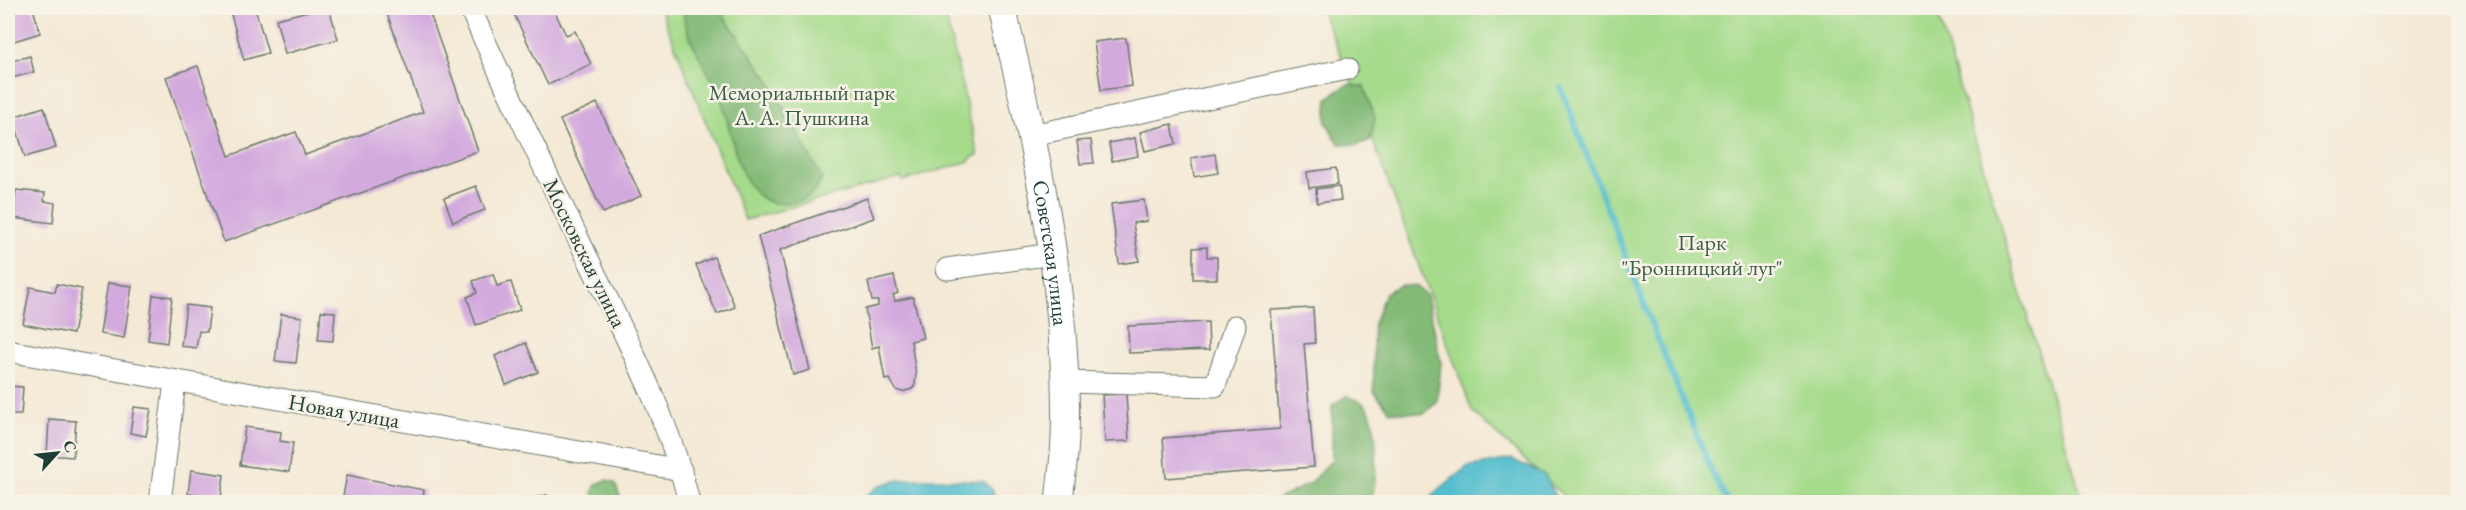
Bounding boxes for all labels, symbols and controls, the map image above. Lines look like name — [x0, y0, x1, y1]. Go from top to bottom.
park label: Мемориальный парк А. А. Пушкина — [709, 78, 896, 132]
street label: Московская улица — [536, 174, 634, 333]
street label: Советская улица — [1026, 178, 1076, 327]
park label: Парк "Бронницкий луг" — [1621, 228, 1783, 282]
street label: Новая улица — [286, 387, 402, 435]
north arrow — [27, 423, 87, 483]
text: С — [58, 437, 82, 456]

